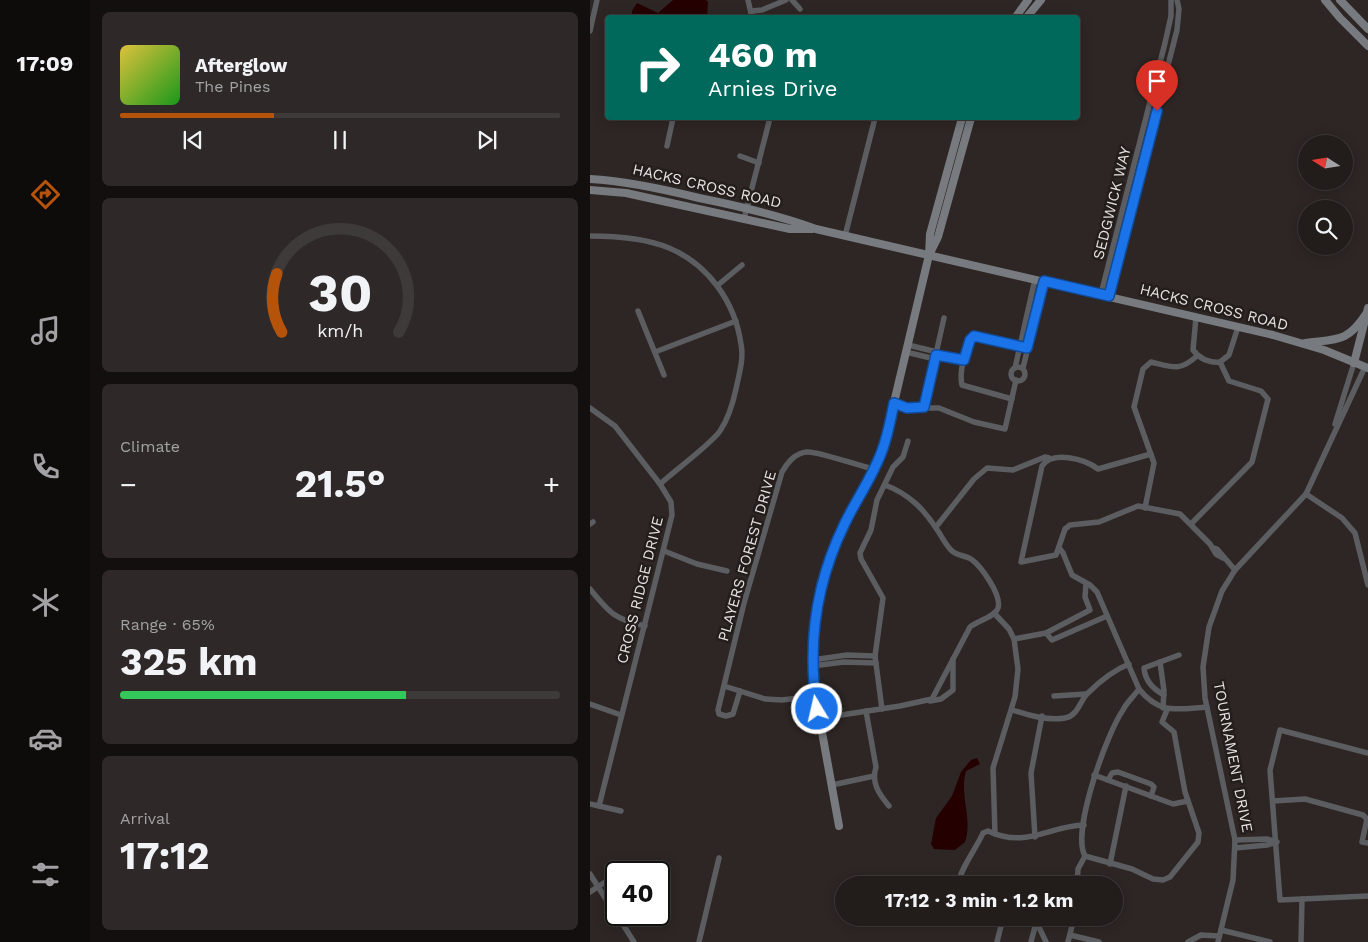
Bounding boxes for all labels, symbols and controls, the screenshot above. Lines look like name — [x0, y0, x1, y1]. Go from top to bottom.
text: 460 m — [708, 34, 818, 76]
icon: right — [625, 35, 690, 100]
text: 17:09 — [17, 51, 73, 76]
text: Afterglow — [195, 54, 287, 77]
pin — [1136, 60, 1178, 111]
icon: arrive — [1143, 67, 1171, 95]
text: Arnies Drive — [708, 76, 837, 101]
text: The Pines — [195, 77, 271, 96]
icon: previous — [179, 126, 207, 154]
icon: pause — [326, 126, 354, 154]
icon: next — [473, 126, 501, 154]
north arrow — [1298, 135, 1352, 190]
map controls — [1298, 135, 1353, 255]
street label: SEDGWICK WAY — [1089, 144, 1135, 261]
street label: HACKS CROSS ROAD — [631, 160, 783, 212]
icon: directions — [28, 177, 63, 212]
button: search — [1298, 200, 1353, 255]
text: 30 — [308, 263, 372, 324]
street label: HACKS CROSS ROAD — [1138, 280, 1290, 334]
icon: music — [28, 313, 63, 348]
text: km/h — [317, 320, 363, 341]
text: Climate — [120, 437, 180, 456]
icon: phone — [28, 449, 63, 484]
text: 21.5° — [294, 462, 386, 506]
text: − — [120, 468, 137, 501]
text: + — [543, 468, 560, 501]
street label: PLAYERS FOREST DRIVE — [714, 469, 780, 643]
street label: CROSS RIDGE DRIVE — [613, 515, 667, 665]
icon: climate — [28, 585, 63, 620]
text: Range · 65% — [120, 615, 215, 634]
text: 325 km — [120, 640, 258, 684]
street label: TOURNAMENT DRIVE — [1210, 680, 1256, 834]
position arrow — [790, 682, 842, 734]
icon: car — [28, 721, 63, 756]
text: Arrival — [120, 809, 170, 828]
text: 17:12 — [120, 834, 209, 878]
icon: filters — [28, 857, 63, 892]
speed limit sign: 40 — [605, 861, 670, 926]
text: 17:12 · 3 min · 1.2 km — [885, 889, 1073, 912]

